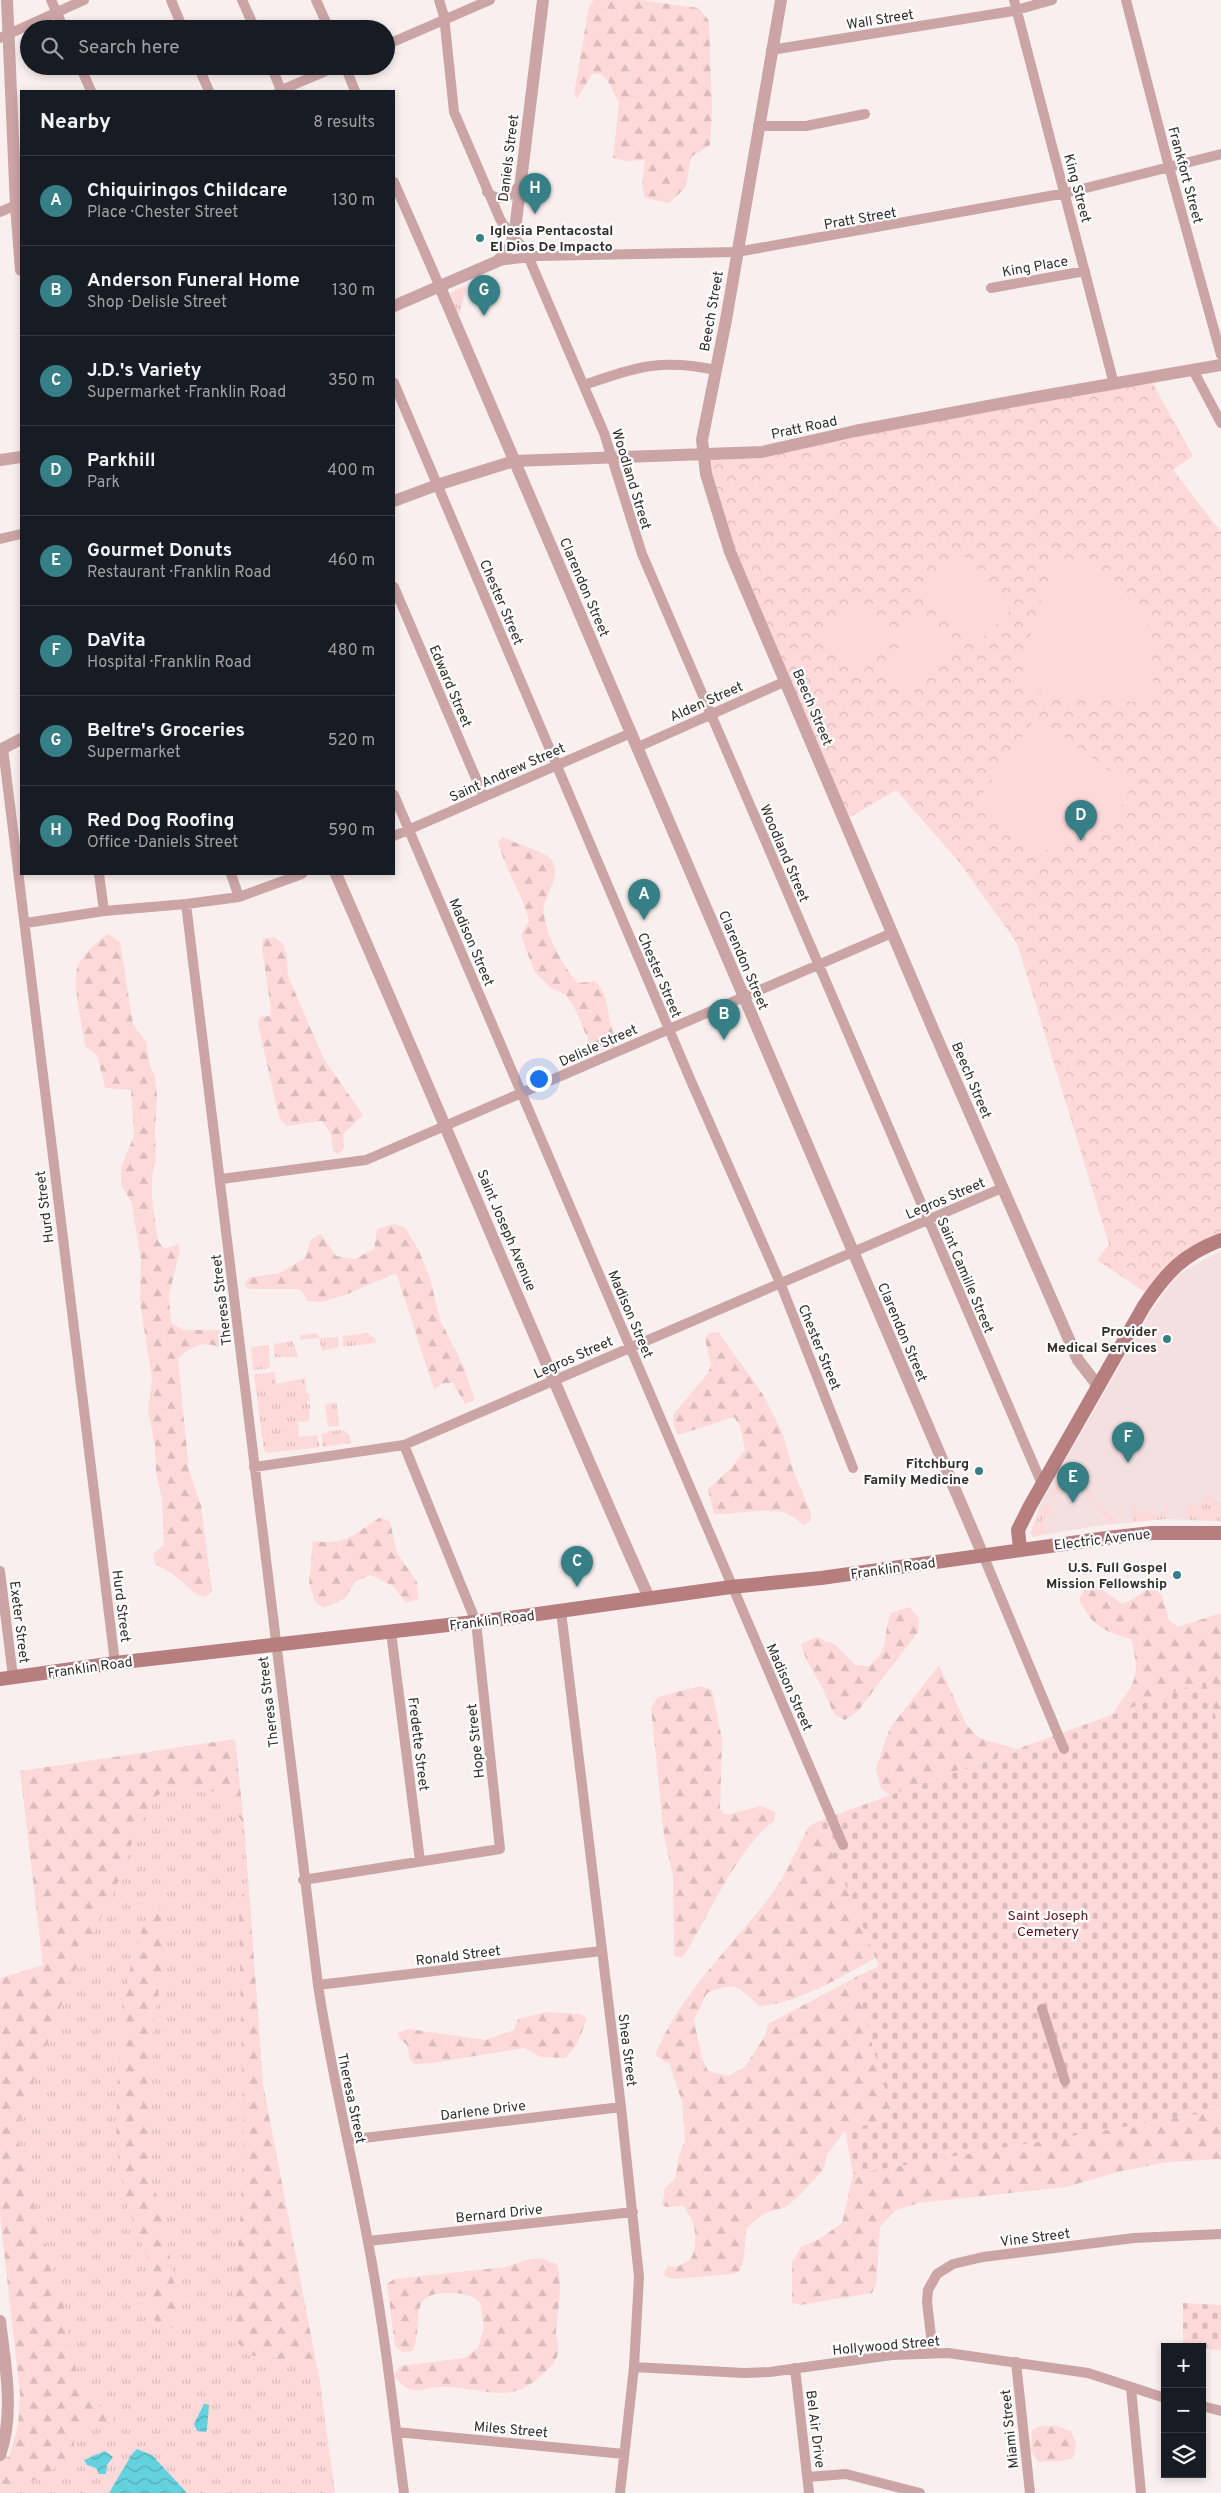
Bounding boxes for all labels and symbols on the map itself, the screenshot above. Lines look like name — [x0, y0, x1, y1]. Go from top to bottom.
street label: Wall Street — [845, 7, 915, 34]
street label: Daniels Street — [496, 114, 523, 203]
street label: Frankfort Street — [1163, 125, 1206, 226]
street label: King Street — [1059, 152, 1094, 225]
pin: H — [519, 173, 551, 214]
street label: Pratt Street — [823, 205, 898, 234]
place label: Iglesia Pentacostal El Dios De Impacto — [490, 223, 613, 256]
marker: Iglesia Pentacostal El Dios De Impacto — [474, 232, 486, 244]
street label: King Place — [1001, 253, 1070, 282]
street label: Beech Street — [697, 270, 728, 353]
pin: G — [468, 275, 500, 316]
street label: Pratt Road — [770, 413, 839, 444]
street label: Woodland Street — [607, 427, 654, 532]
street label: Clarendon Street — [555, 535, 612, 640]
street label: Chester Street — [475, 557, 526, 648]
street label: Edward Street — [425, 643, 475, 730]
street label: Beech Street — [788, 667, 835, 748]
street label: Alden Street — [667, 679, 746, 726]
street label: Saint Andrew Street — [447, 740, 568, 807]
pin: D — [1065, 800, 1097, 841]
street label: Woodland Street — [755, 802, 812, 905]
pin: A — [628, 879, 660, 920]
street label: Madison Street — [444, 896, 497, 989]
street label: Clarendon Street — [714, 908, 771, 1013]
street label: Chester Street — [633, 930, 684, 1021]
pin: B — [708, 999, 740, 1040]
street label: Delisle Street — [557, 1022, 640, 1071]
street label: Beech Street — [947, 1040, 994, 1121]
your location — [526, 1066, 552, 1092]
street label: Saint Joseph Avenue — [472, 1167, 539, 1294]
street label: Hurd Street — [33, 1170, 58, 1244]
street label: Legros Street — [903, 1175, 988, 1224]
street label: Saint Camille Street — [933, 1215, 997, 1336]
street label: Theresa Street — [208, 1253, 237, 1347]
street label: Madison Street — [603, 1268, 656, 1361]
street label: Clarendon Street — [873, 1280, 930, 1385]
street label: Chester Street — [794, 1302, 844, 1393]
place label: Provider Medical Services — [1047, 1324, 1157, 1357]
street label: Legros Street — [531, 1333, 616, 1383]
marker: Provider Medical Services — [1161, 1333, 1173, 1345]
pin: F — [1112, 1422, 1144, 1463]
place label: Fitchburg Family Medicine — [863, 1456, 969, 1489]
pin: E — [1057, 1462, 1089, 1503]
marker: Fitchburg Family Medicine — [973, 1465, 985, 1477]
street label: Electric Avenue — [1053, 1526, 1151, 1555]
pin: C — [561, 1546, 593, 1587]
street label: Franklin Road — [850, 1555, 937, 1584]
place label: U.S. Full Gospel Mission Fellowship — [1046, 1560, 1167, 1593]
street label: Hurd Street — [108, 1569, 133, 1643]
marker: U.S. Full Gospel Mission Fellowship — [1171, 1569, 1183, 1581]
street label: Exeter Street — [5, 1580, 32, 1664]
street label: Franklin Road — [449, 1608, 536, 1635]
street label: Madison Street — [762, 1641, 815, 1734]
street label: Franklin Road — [47, 1654, 134, 1683]
street label: Theresa Street — [255, 1655, 284, 1749]
street label: Fredette Street — [403, 1696, 432, 1792]
street label: Hope Street — [464, 1703, 489, 1779]
park label: Saint Joseph Cemetery — [1008, 1908, 1088, 1941]
street label: Ronald Street — [415, 1943, 502, 1970]
street label: Shea Street — [614, 2013, 639, 2088]
street label: Theresa Street — [333, 2052, 368, 2145]
street label: Darlene Drive — [440, 2098, 527, 2125]
street label: Bernard Drive — [455, 2201, 543, 2228]
street label: Vine Street — [999, 2226, 1071, 2251]
street label: Hollywood Street — [832, 2333, 941, 2360]
street label: Miami Street — [998, 2388, 1023, 2469]
street label: Bel Air Drive — [801, 2389, 828, 2469]
street label: Miles Street — [473, 2419, 549, 2442]

